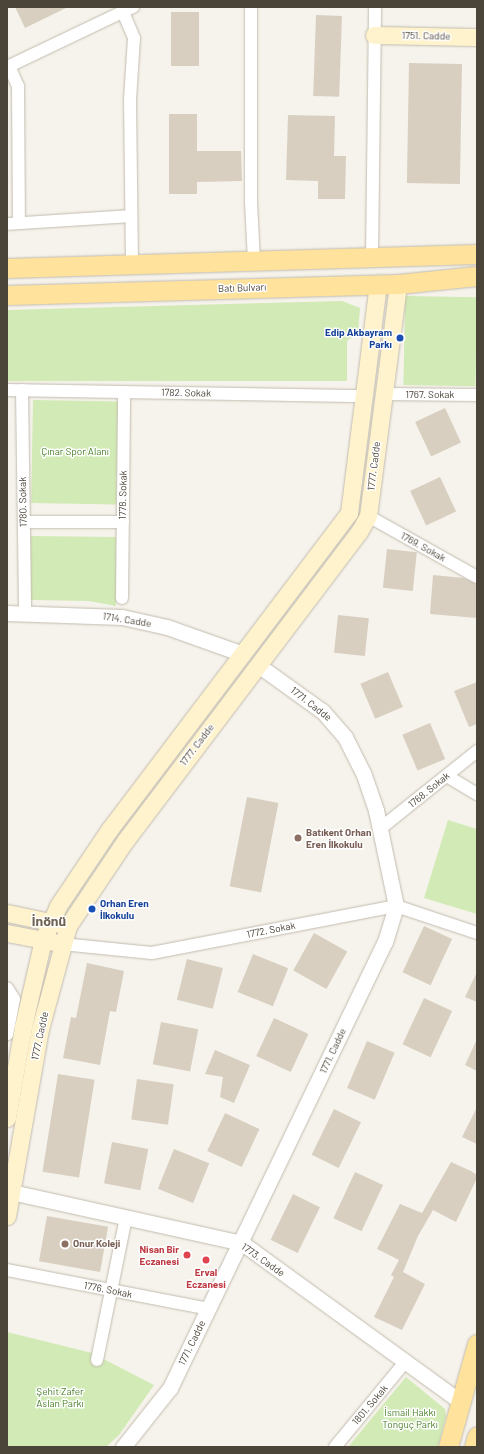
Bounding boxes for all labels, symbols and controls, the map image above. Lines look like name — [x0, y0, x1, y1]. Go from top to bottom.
street label: 1751. Cadde — [402, 30, 450, 42]
street label: Batı Bulvarı — [218, 281, 266, 295]
place label: Edip Akbayram Parkı — [325, 326, 392, 350]
marker: Edip Akbayram Parkı — [395, 333, 405, 343]
street label: 1782. Sokak — [161, 387, 211, 399]
street label: 1767. Sokak — [406, 389, 454, 401]
street label: 1777. Cadde — [365, 441, 383, 491]
park label: Çınar Spor Alanı — [41, 446, 109, 458]
street label: 1778. Sokak — [117, 470, 129, 520]
street label: 1780. Sokak — [17, 477, 29, 527]
street label: 1769. Sokak — [398, 530, 448, 564]
street label: 1714. Cadde — [102, 610, 152, 630]
street label: 1771. Cadde — [288, 684, 334, 724]
street label: 1777. Cadde — [177, 722, 217, 768]
street label: 1768. Sokak — [406, 770, 452, 810]
place label: Batıkent Orhan Eren İlkokulu — [306, 826, 371, 850]
marker: Batıkent Orhan Eren İlkokulu — [293, 833, 303, 843]
place label: Orhan Eren İlkokulu — [100, 897, 149, 920]
marker: Orhan Eren İlkokulu — [87, 904, 97, 914]
district label: İnönü — [32, 913, 66, 929]
street label: 1772. Sokak — [246, 919, 296, 941]
street label: 1777. Cadde — [29, 1011, 51, 1061]
street label: 1771. Cadde — [317, 1026, 349, 1076]
place label: Onur Koleji — [73, 1238, 120, 1250]
marker: Onur Koleji — [60, 1239, 70, 1249]
street label: 1773. Cadde — [239, 1241, 287, 1279]
place label: Nisan Bir Eczanesi — [139, 1243, 179, 1266]
marker: Nisan Bir Eczanesi — [182, 1250, 192, 1260]
marker: Erval Eczanesi — [201, 1255, 211, 1265]
place label: Erval Eczanesi — [186, 1266, 226, 1290]
street label: 1776. Sokak — [83, 1279, 133, 1301]
street label: 1771. Cadde — [176, 1319, 208, 1367]
street label: 1801. Sokak — [350, 1382, 390, 1428]
park label: Şehit Zafer Aslan Parkı — [36, 1385, 84, 1408]
park label: İsmail Hakkı Tonguç Parkı — [382, 1406, 438, 1430]

